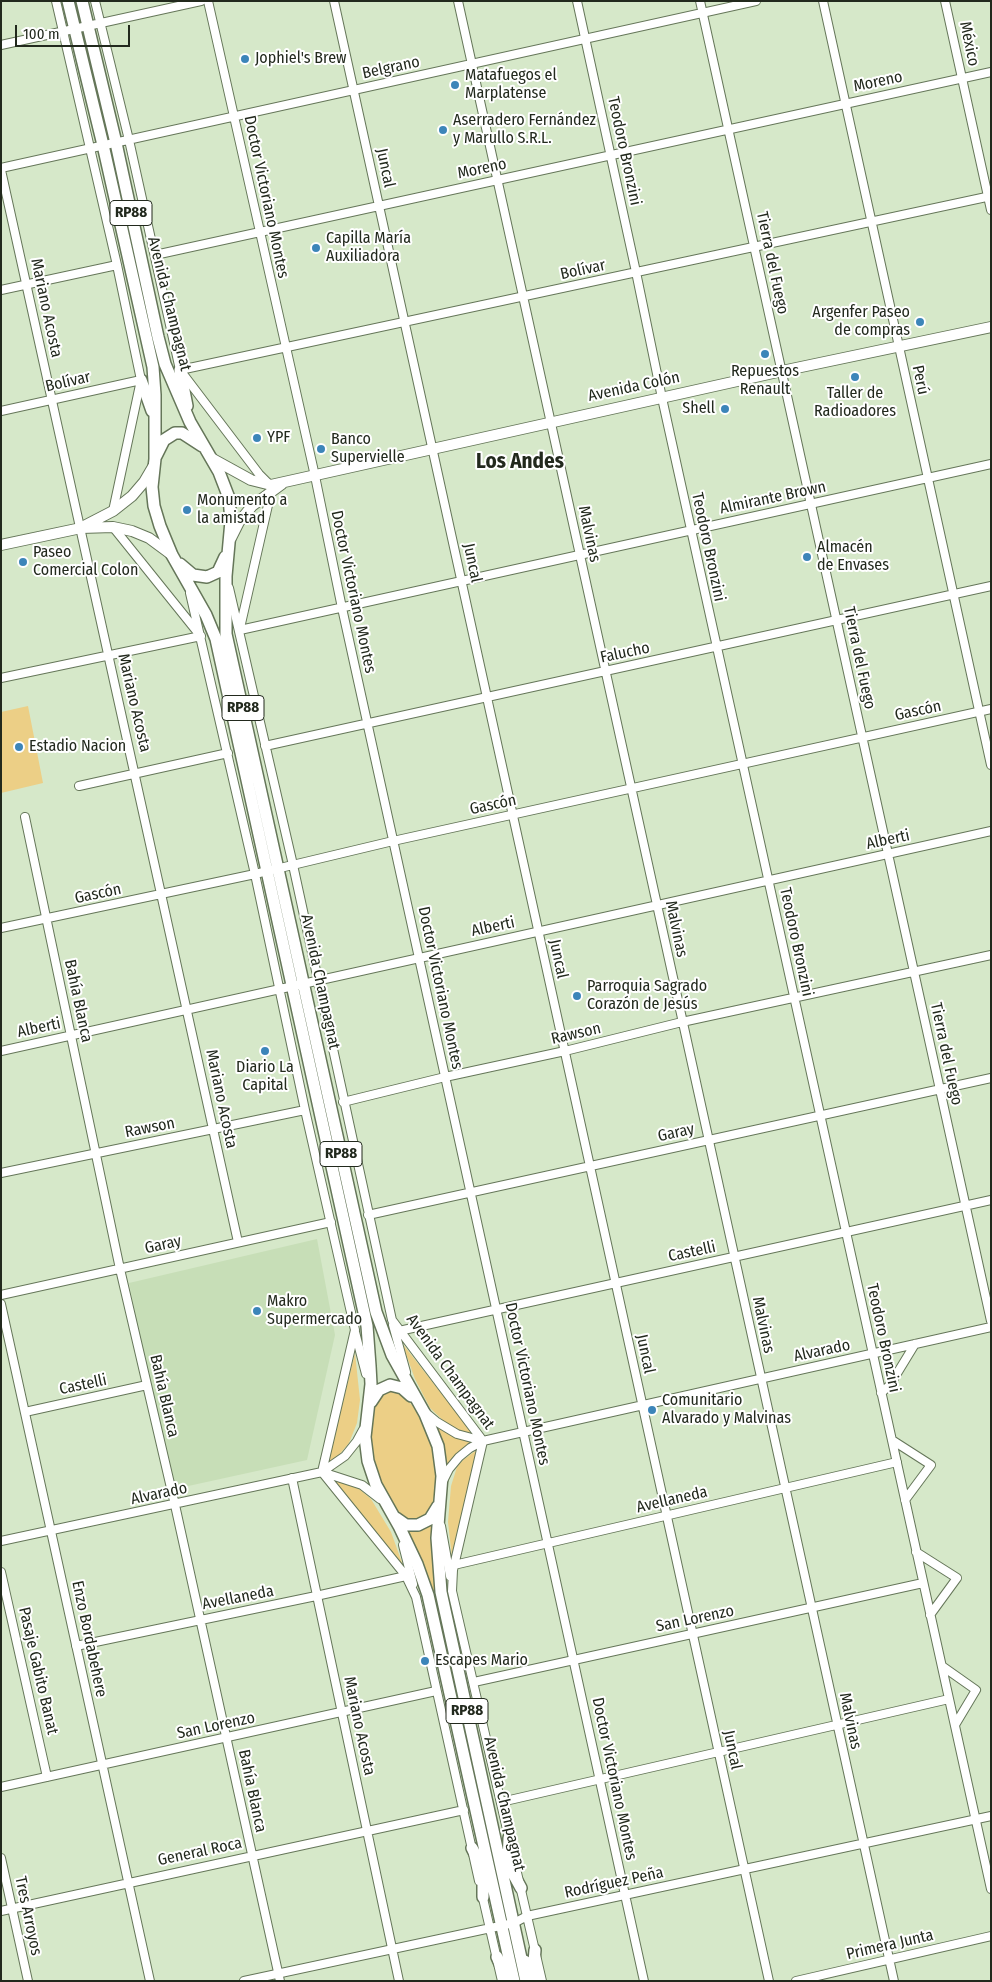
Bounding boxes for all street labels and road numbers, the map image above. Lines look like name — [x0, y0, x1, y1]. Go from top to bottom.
street label: México — [955, 20, 983, 68]
street label: Belgrano — [361, 53, 421, 83]
street label: Moreno — [852, 67, 904, 97]
street label: Teodoro Bronzini — [603, 95, 645, 207]
street label: Doctor Victoriano Montes — [239, 114, 293, 280]
street label: Juncal — [371, 147, 399, 189]
street label: Moreno — [456, 154, 508, 184]
road number: RP88 — [110, 200, 152, 226]
street label: Tierra del Fuego — [752, 210, 792, 316]
street label: Avenida Champagnat — [143, 235, 195, 373]
street label: Bolívar — [559, 256, 607, 284]
street label: Mariano Acosta — [26, 257, 66, 359]
street label: Perú — [908, 363, 932, 397]
street label: Bolívar — [44, 368, 92, 396]
street label: Avenida Colón — [586, 368, 682, 406]
street label: Almirante Brown — [718, 477, 828, 519]
street label: Teodoro Bronzini — [687, 491, 729, 603]
street label: Malvinas — [574, 504, 604, 564]
street label: Doctor Victoriano Montes — [326, 509, 380, 675]
street label: Juncal — [458, 542, 486, 584]
street label: Tierra del Fuego — [839, 605, 879, 711]
street label: Falucho — [599, 638, 651, 668]
street label: Mariano Acosta — [113, 652, 155, 754]
road number: RP88 — [222, 696, 264, 720]
street label: Gascón — [893, 697, 943, 725]
street label: Gascón — [468, 791, 518, 819]
street label: Alberti — [865, 826, 911, 854]
street label: Gascón — [73, 880, 123, 908]
street label: Teodoro Bronzini — [775, 886, 817, 998]
street label: Malvinas — [661, 899, 691, 959]
street label: Doctor Victoriano Montes — [413, 905, 467, 1071]
street label: Avenida Champagnat — [296, 913, 344, 1051]
street label: Alberti — [470, 913, 516, 941]
street label: Juncal — [544, 938, 572, 980]
street label: Bahía Blanca — [60, 958, 96, 1044]
street label: Tierra del Fuego — [926, 1001, 966, 1107]
street label: Alberti — [16, 1014, 62, 1042]
street label: Rawson — [549, 1019, 603, 1049]
street label: Mariano Acosta — [201, 1048, 241, 1150]
street label: Rawson — [123, 1114, 177, 1142]
street label: Garay — [656, 1120, 696, 1146]
road number: RP88 — [320, 1142, 362, 1166]
street label: Garay — [143, 1232, 183, 1258]
street label: Castelli — [667, 1238, 717, 1266]
street label: Teodoro Bronzini — [862, 1282, 904, 1394]
street label: Malvinas — [748, 1295, 778, 1355]
street label: Doctor Victoriano Montes — [500, 1301, 554, 1467]
street label: Avenida Champagnat — [402, 1311, 498, 1433]
street label: Juncal — [631, 1333, 659, 1375]
street label: Alvarado — [792, 1336, 852, 1366]
street label: Bahía Blanca — [145, 1353, 183, 1439]
street label: Castelli — [58, 1371, 108, 1399]
street label: Alvarado — [129, 1479, 189, 1509]
street label: Avellaneda — [635, 1483, 709, 1517]
street label: Enzo Bordabehere — [67, 1579, 111, 1699]
street label: Avellaneda — [201, 1582, 275, 1614]
street label: San Lorenzo — [654, 1601, 736, 1637]
street label: Pasaje Gabito Banat — [14, 1605, 62, 1737]
street label: Mariano Acosta — [339, 1675, 379, 1777]
street label: Malvinas — [835, 1691, 865, 1751]
street label: Doctor Victoriano Montes — [587, 1696, 641, 1862]
road number: RP88 — [446, 1698, 488, 1724]
street label: San Lorenzo — [175, 1708, 257, 1744]
street label: Juncal — [718, 1729, 746, 1771]
street label: Avenida Champagnat — [479, 1735, 529, 1873]
street label: Bahía Blanca — [234, 1748, 270, 1834]
street label: General Roca — [156, 1834, 244, 1870]
street label: Rodríguez Peña — [563, 1863, 665, 1903]
street label: Tres Arroyos — [10, 1875, 46, 1957]
street label: Primera Junta — [845, 1926, 935, 1964]

